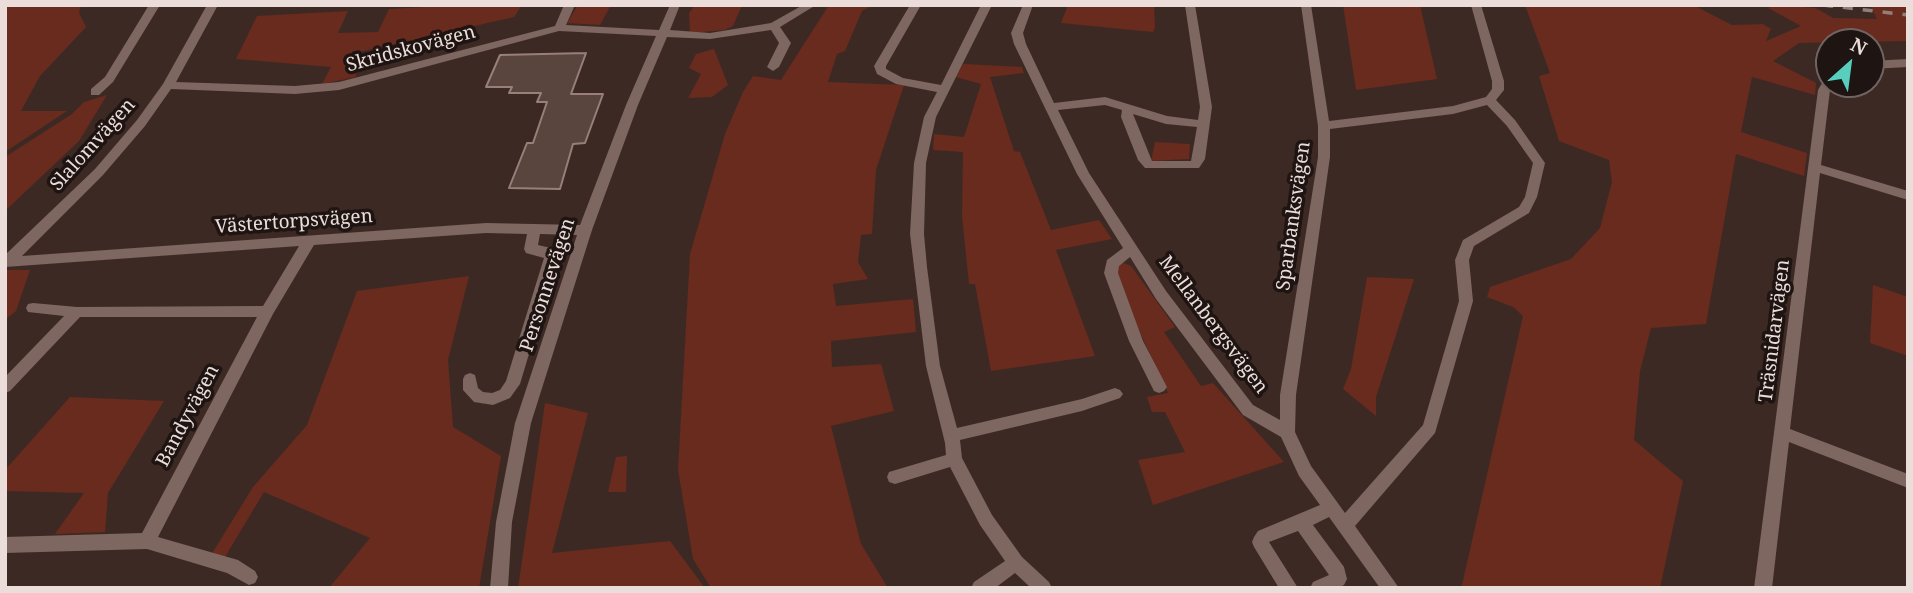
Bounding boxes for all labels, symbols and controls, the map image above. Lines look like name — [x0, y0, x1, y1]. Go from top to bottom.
street label: Skridskovägen — [344, 21, 478, 77]
north arrow — [1815, 28, 1885, 98]
text: N — [1846, 31, 1872, 61]
street label: Slalomvägen — [46, 94, 140, 196]
street label: Sparbanksvägen — [1272, 140, 1316, 292]
street label: Västertorpsvägen — [214, 205, 374, 239]
street label: Personnevägen — [516, 215, 580, 355]
street label: Mellanbergsvägen — [1154, 252, 1272, 398]
street label: Träsnidarvägen — [1755, 258, 1795, 404]
street label: Bandyvägen — [152, 361, 224, 471]

